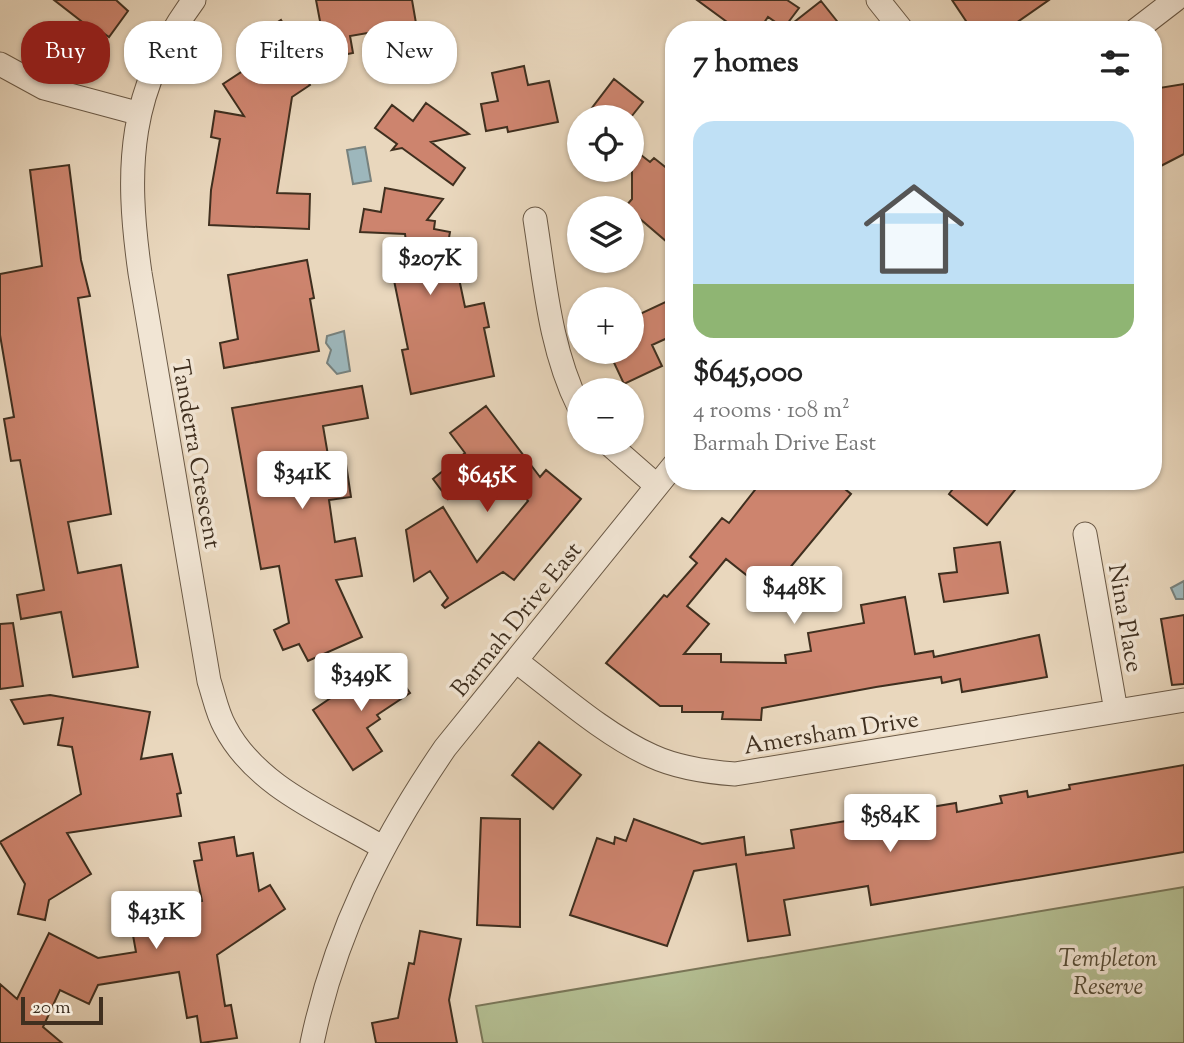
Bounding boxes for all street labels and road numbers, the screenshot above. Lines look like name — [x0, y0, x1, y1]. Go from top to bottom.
street label: Tanderra Crescent — [162, 357, 228, 551]
street label: Barmah Drive East — [444, 535, 591, 705]
street label: Nina Place — [1098, 562, 1150, 675]
street label: Amersham Drive — [741, 703, 921, 765]

